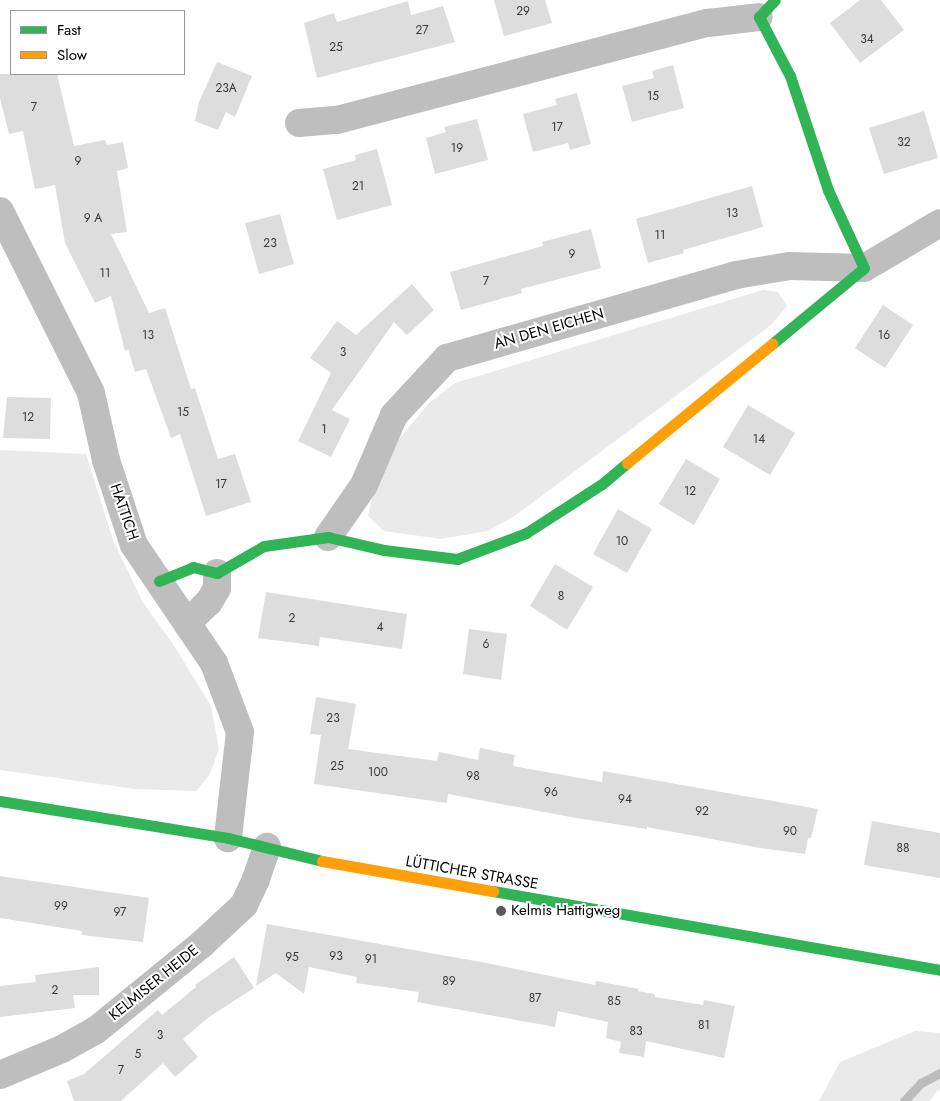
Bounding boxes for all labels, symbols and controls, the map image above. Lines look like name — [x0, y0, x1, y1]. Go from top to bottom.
house number: 29 — [516, 5, 530, 19]
legend — [10, 10, 185, 75]
text: Fast — [57, 19, 81, 41]
house number: 27 — [415, 24, 429, 38]
house number: 34 — [860, 33, 874, 47]
house number: 25 — [329, 41, 343, 55]
text: Slow — [57, 44, 87, 66]
house number: 23A — [215, 82, 237, 96]
house number: 15 — [647, 90, 659, 104]
house number: 7 — [31, 101, 37, 115]
house number: 17 — [551, 121, 563, 135]
house number: 32 — [897, 136, 911, 150]
house number: 19 — [451, 142, 463, 156]
house number: 9 — [75, 155, 81, 169]
house number: 21 — [352, 180, 364, 194]
house number: 13 — [726, 207, 738, 221]
house number: 9 A — [84, 212, 102, 226]
house number: 11 — [655, 229, 665, 243]
house number: 23 — [263, 237, 277, 251]
house number: 9 — [569, 248, 575, 262]
house number: 11 — [100, 267, 110, 281]
house number: 7 — [483, 275, 489, 289]
street label: AN DEN EICHEN — [492, 305, 606, 353]
house number: 13 — [142, 329, 154, 343]
house number: 16 — [878, 329, 890, 343]
house number: 3 — [340, 346, 346, 360]
house number: 15 — [177, 406, 189, 420]
house number: 12 — [22, 411, 34, 425]
house number: 1 — [321, 423, 327, 437]
house number: 14 — [753, 433, 765, 447]
house number: 17 — [215, 478, 227, 492]
street label: HATTICH — [106, 481, 142, 543]
house number: 12 — [684, 485, 696, 499]
house number: 10 — [616, 535, 628, 549]
house number: 8 — [558, 590, 564, 604]
house number: 2 — [289, 612, 295, 626]
house number: 4 — [377, 621, 383, 635]
house number: 6 — [483, 638, 489, 652]
house number: 23 — [326, 712, 340, 726]
house number: 25 — [330, 760, 344, 774]
house number: 100 — [368, 766, 388, 780]
house number: 98 — [466, 770, 480, 784]
house number: 96 — [544, 786, 558, 800]
house number: 94 — [618, 793, 632, 807]
house number: 92 — [695, 805, 709, 819]
house number: 90 — [783, 825, 797, 839]
house number: 88 — [896, 842, 910, 856]
street label: LÜTTICHER STRASSE — [404, 852, 540, 894]
house number: 99 — [54, 900, 68, 914]
place label: Kelmis Hattigweg — [511, 902, 620, 920]
marker: Kelmis Hattigweg — [495, 905, 507, 917]
house number: 97 — [114, 906, 126, 920]
street label: KELMISER HEIDE — [106, 941, 202, 1025]
house number: 93 — [329, 950, 343, 964]
house number: 95 — [285, 951, 299, 965]
house number: 91 — [365, 953, 377, 967]
house number: 89 — [442, 975, 456, 989]
house number: 2 — [52, 984, 58, 998]
house number: 87 — [529, 992, 541, 1006]
house number: 85 — [607, 995, 621, 1009]
house number: 81 — [698, 1019, 710, 1033]
house number: 83 — [629, 1025, 643, 1039]
house number: 3 — [157, 1029, 163, 1043]
house number: 5 — [135, 1048, 141, 1062]
house number: 7 — [118, 1064, 124, 1078]

